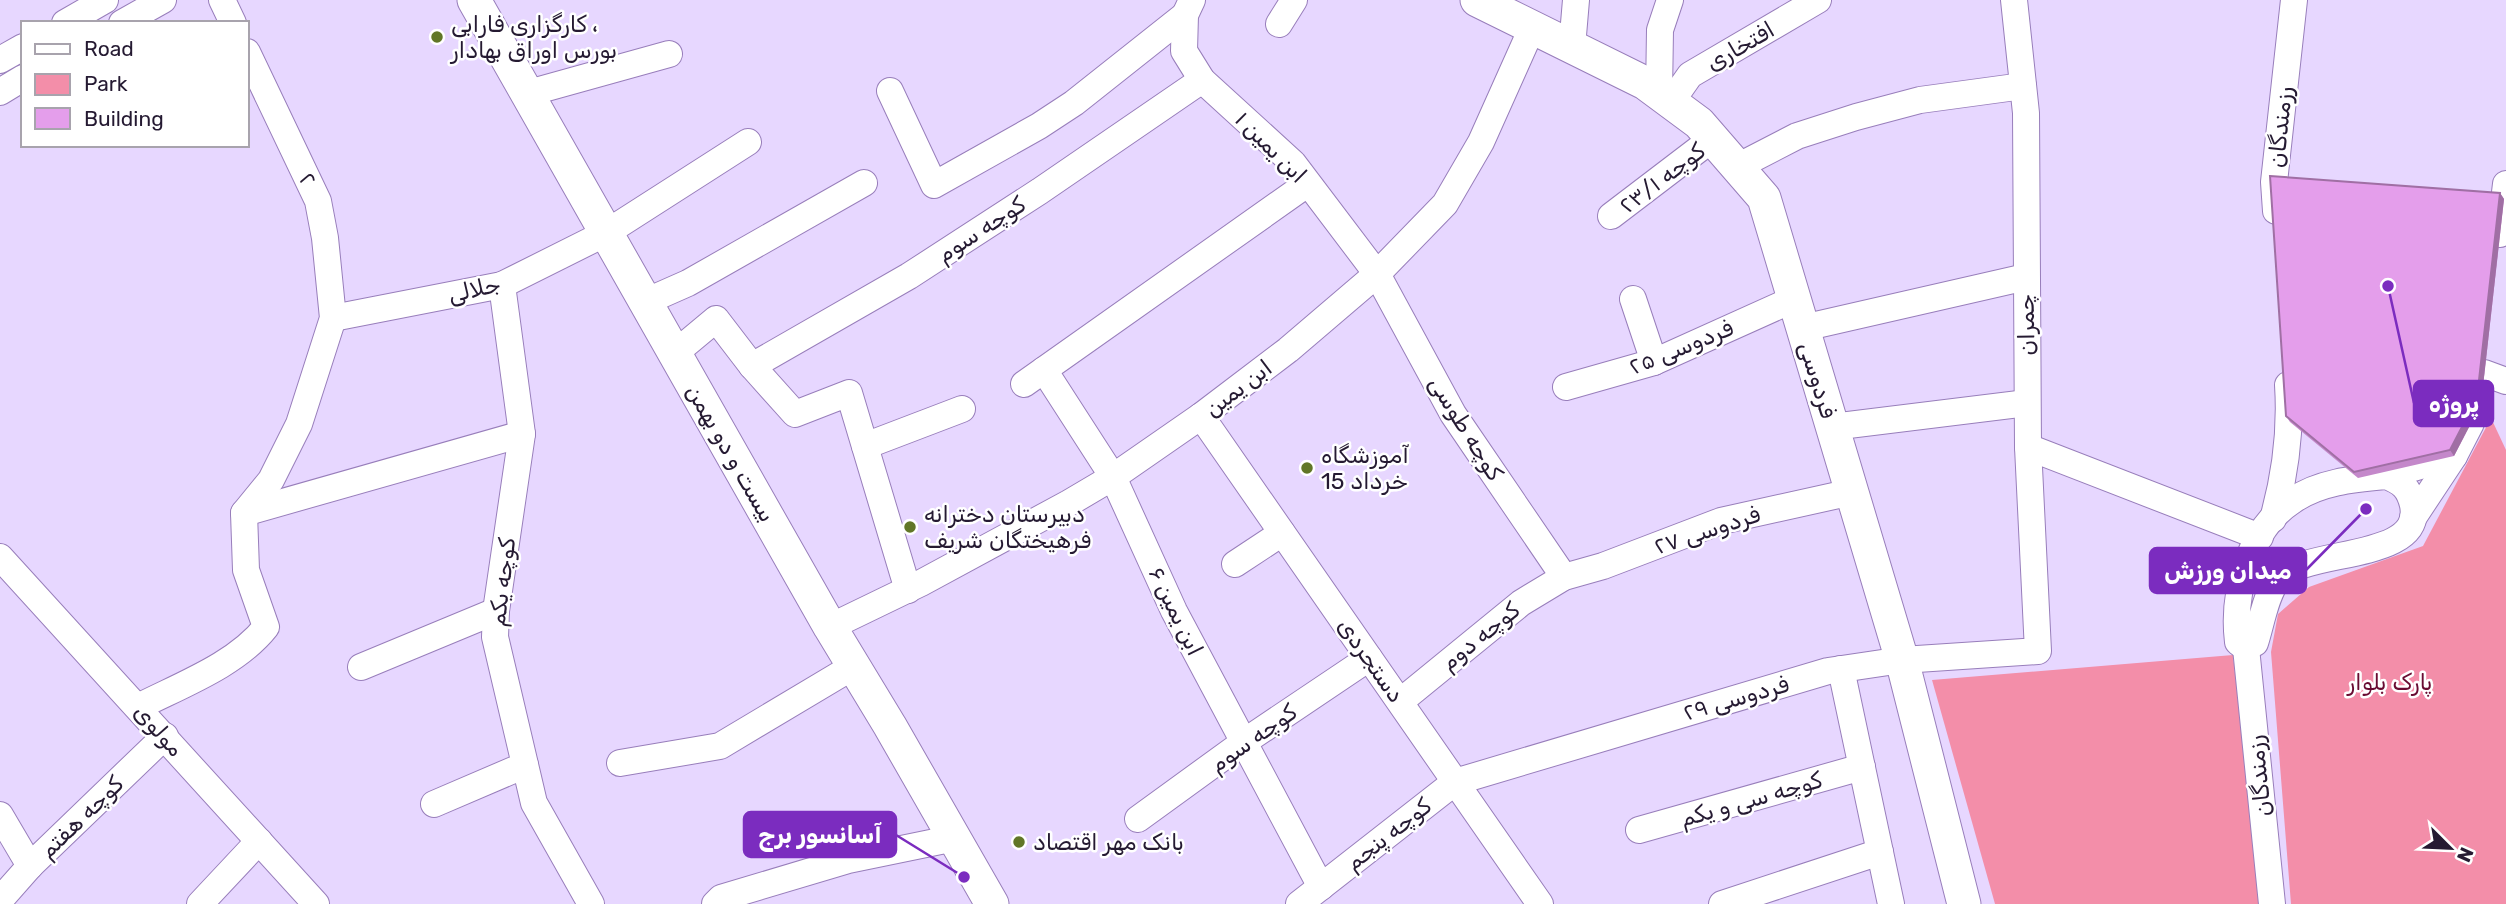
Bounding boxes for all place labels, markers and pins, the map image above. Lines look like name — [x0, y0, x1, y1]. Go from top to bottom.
place label: کارگزاری فارابی ، بورس اوراق بهادار — [449, 10, 617, 64]
marker: کارگزاری فارابی ، بورس اوراق بهادار — [429, 29, 445, 45]
callout: پروژه — [2414, 381, 2493, 426]
place label: آموزشگاه 15 خرداد — [1321, 441, 1409, 495]
marker: آموزشگاه 15 خرداد — [1299, 460, 1315, 476]
place label: دبیرستان دخترانه فرهیختگان شریف — [924, 500, 1091, 554]
marker: دبیرستان دخترانه فرهیختگان شریف — [902, 519, 918, 535]
callout: میدان ورزش — [2150, 548, 2306, 593]
callout: آسانسور برج — [744, 812, 896, 857]
place label: بانک مهر اقتصاد — [1033, 828, 1184, 856]
marker: بانک مهر اقتصاد — [1011, 834, 1027, 850]

